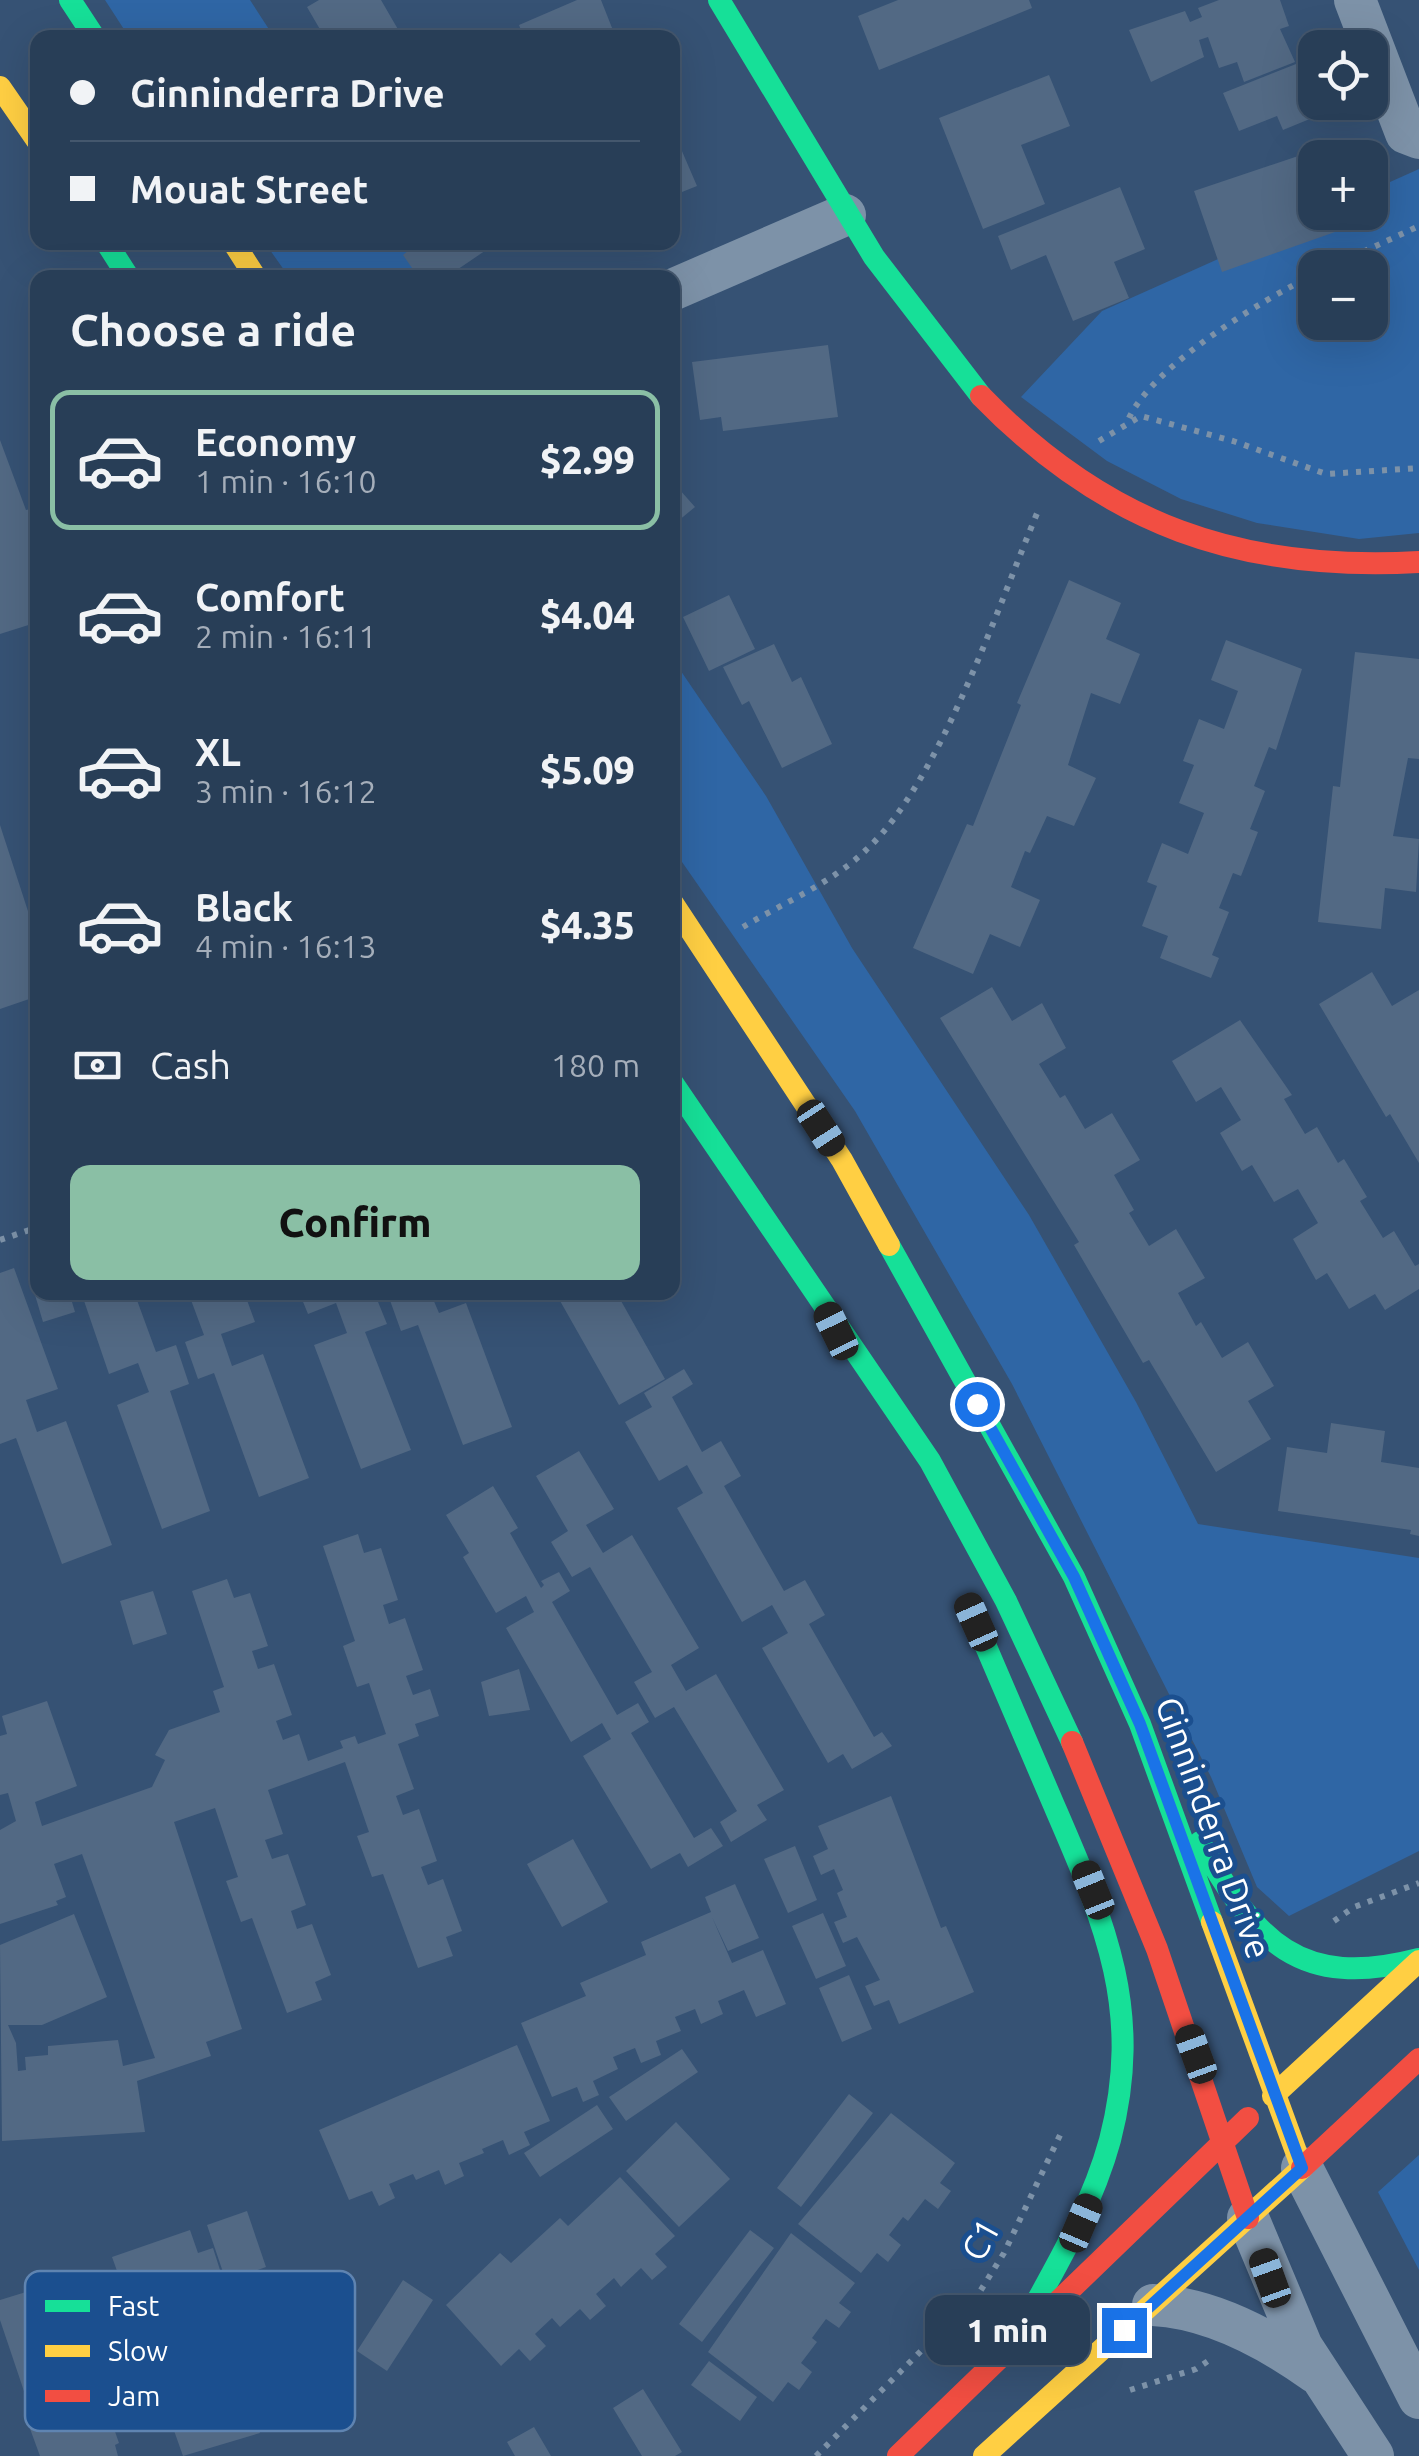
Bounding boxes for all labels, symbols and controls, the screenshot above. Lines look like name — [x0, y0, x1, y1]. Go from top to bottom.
map controls — [1298, 30, 1388, 340]
button: locate — [1298, 30, 1388, 120]
text: Ginninderra Drive — [130, 72, 445, 114]
button: + — [1298, 140, 1388, 230]
text: Mouat Street — [130, 168, 368, 210]
button: − — [1298, 250, 1388, 340]
text: Choose a ride — [70, 304, 356, 355]
icon: car — [75, 415, 165, 505]
text: Economy — [195, 421, 356, 463]
text: $2.99 — [540, 439, 635, 481]
text: 1 min · 16:10 — [195, 463, 377, 499]
icon: car — [75, 570, 165, 660]
text: Comfort — [195, 576, 345, 618]
text: $4.04 — [540, 594, 635, 636]
text: 2 min · 16:11 — [195, 618, 377, 654]
icon: car — [75, 725, 165, 815]
text: XL — [195, 731, 241, 773]
text: $5.09 — [540, 749, 635, 791]
text: 3 min · 16:12 — [195, 773, 377, 809]
icon: car — [75, 880, 165, 970]
text: Black — [195, 886, 293, 928]
text: $4.35 — [540, 904, 635, 946]
text: 4 min · 16:13 — [195, 928, 377, 964]
icon: cash — [70, 1038, 125, 1093]
text: Cash — [150, 1044, 231, 1086]
text: 180 m — [551, 1047, 640, 1083]
car — [792, 1095, 850, 1161]
button: Confirm — [70, 1165, 640, 1280]
car — [809, 1297, 863, 1365]
route start — [955, 1382, 1000, 1427]
car — [950, 1588, 1002, 1656]
street label: Ginninderra Drive — [1148, 1692, 1280, 1964]
car — [1068, 1857, 1118, 1923]
car — [1172, 2021, 1220, 2087]
car — [1055, 2190, 1107, 2256]
street label: C1 — [953, 2212, 1008, 2267]
car — [1246, 2245, 1294, 2311]
legend — [25, 2271, 355, 2431]
text: Fast — [108, 2290, 159, 2321]
callout: 1 min — [924, 2295, 1089, 2365]
route end — [1102, 2308, 1147, 2353]
text: 1 min — [967, 2312, 1048, 2348]
text: Slow — [108, 2335, 168, 2366]
text: Jam — [108, 2380, 160, 2411]

